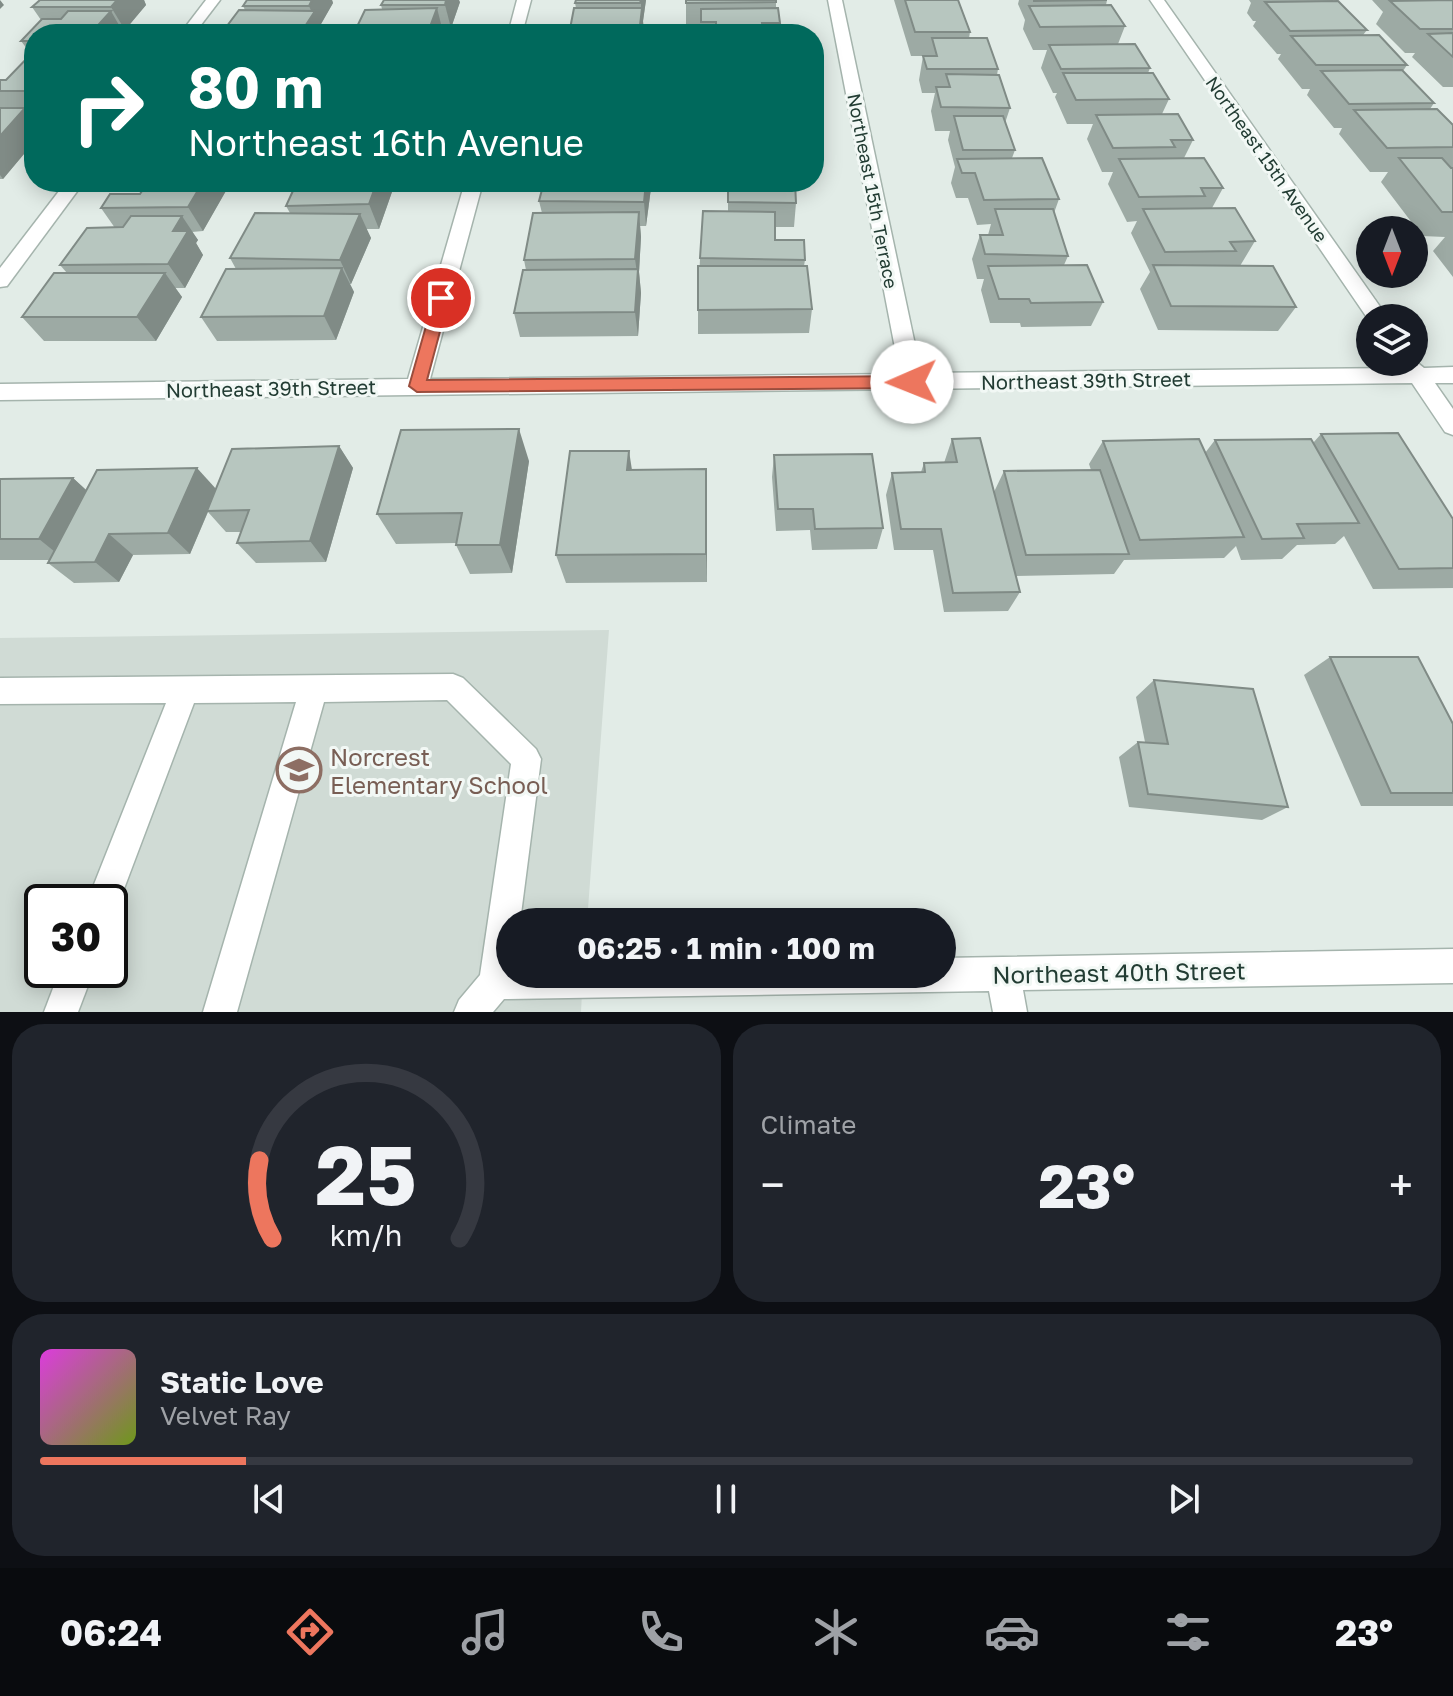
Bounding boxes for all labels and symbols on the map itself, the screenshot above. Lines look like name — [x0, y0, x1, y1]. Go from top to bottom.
street label: Northeast 15th Avenue — [1201, 72, 1333, 246]
street label: Northeast 15th Terrace — [843, 92, 903, 290]
north arrow — [1356, 216, 1428, 288]
pin — [407, 264, 475, 332]
position arrow — [870, 340, 954, 424]
street label: Northeast 39th Street — [981, 366, 1191, 394]
street label: Northeast 39th Street — [166, 374, 376, 402]
place label: Norcrest Elementary School — [330, 742, 548, 799]
school or university icon: Norcrest Elementary School — [275, 746, 323, 794]
speed limit sign: 30 — [24, 884, 128, 988]
street label: Northeast 40th Street — [992, 955, 1246, 989]

